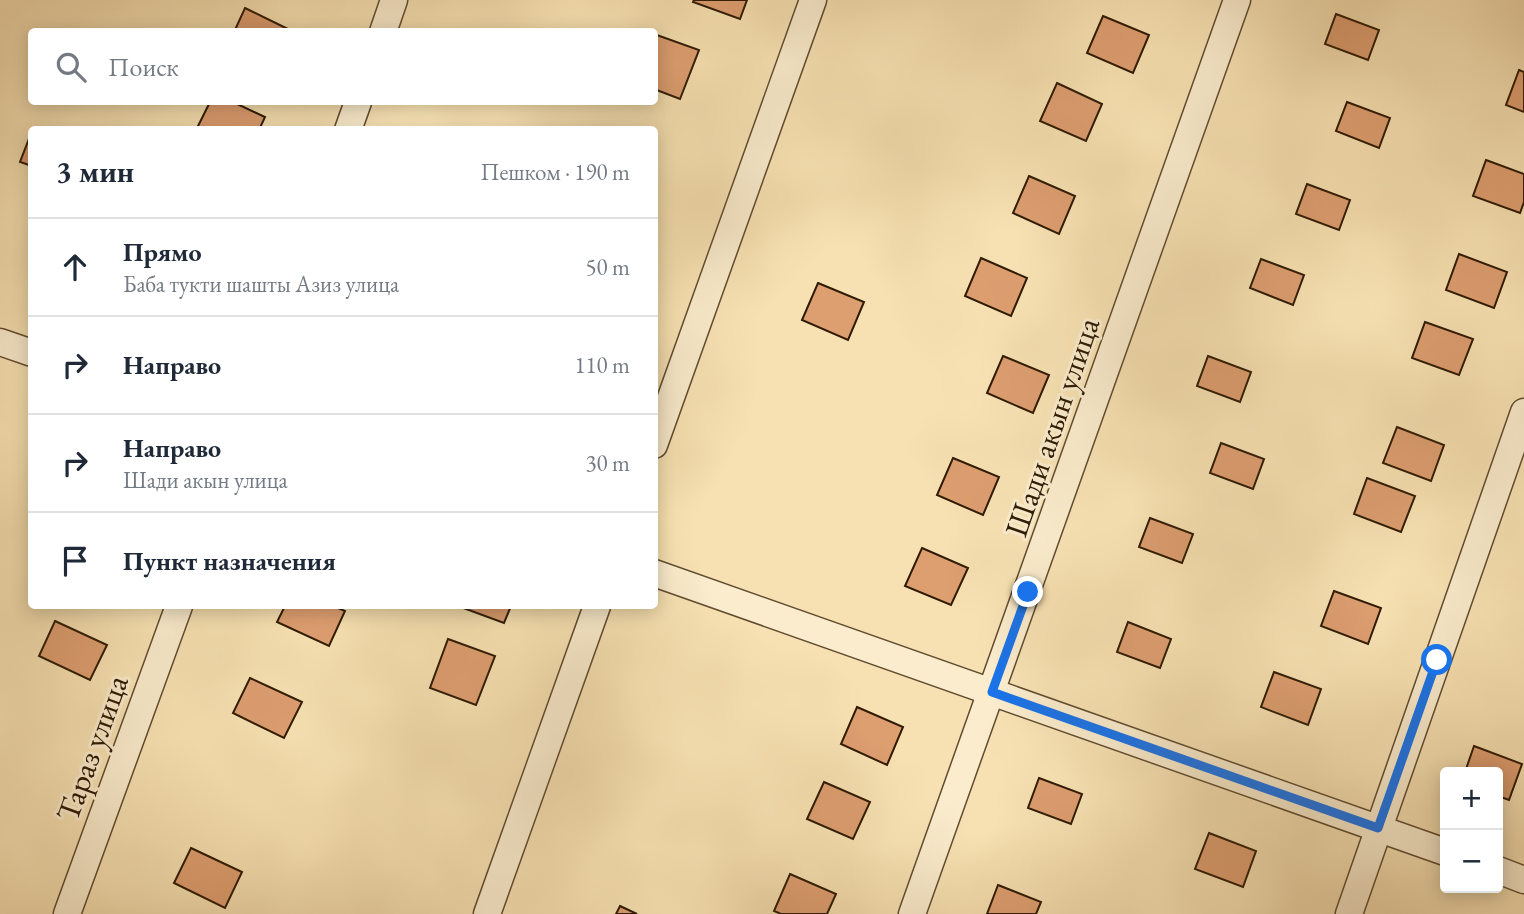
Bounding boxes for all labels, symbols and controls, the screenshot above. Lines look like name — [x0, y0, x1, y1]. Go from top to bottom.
search box — [28, 28, 658, 105]
icon: search — [52, 48, 90, 86]
text: Поиск — [108, 50, 179, 84]
text: 3 мин — [56, 152, 134, 191]
text: Пешком · 190 m — [481, 157, 630, 187]
text: Прямо — [123, 235, 202, 269]
icon: ahead — [56, 248, 94, 286]
text: 50 m — [585, 252, 630, 282]
text: Баба тукти шашты Азиз улица — [123, 269, 399, 299]
street label: Шади акын улица — [995, 312, 1109, 542]
icon: right — [56, 346, 94, 384]
text: Направо — [123, 348, 221, 382]
text: 110 m — [574, 350, 630, 380]
text: Направо — [123, 431, 221, 465]
icon: right — [56, 444, 94, 482]
text: 30 m — [585, 448, 630, 478]
text: Шади акын улица — [123, 465, 288, 495]
icon: arrive — [56, 542, 94, 580]
text: Пункт назначения — [123, 544, 336, 578]
route end — [1012, 576, 1043, 607]
route start — [1421, 644, 1452, 675]
street label: Тараз улица — [46, 669, 138, 827]
map controls — [1440, 767, 1503, 893]
button: + — [1440, 767, 1503, 830]
button: − — [1440, 830, 1503, 893]

